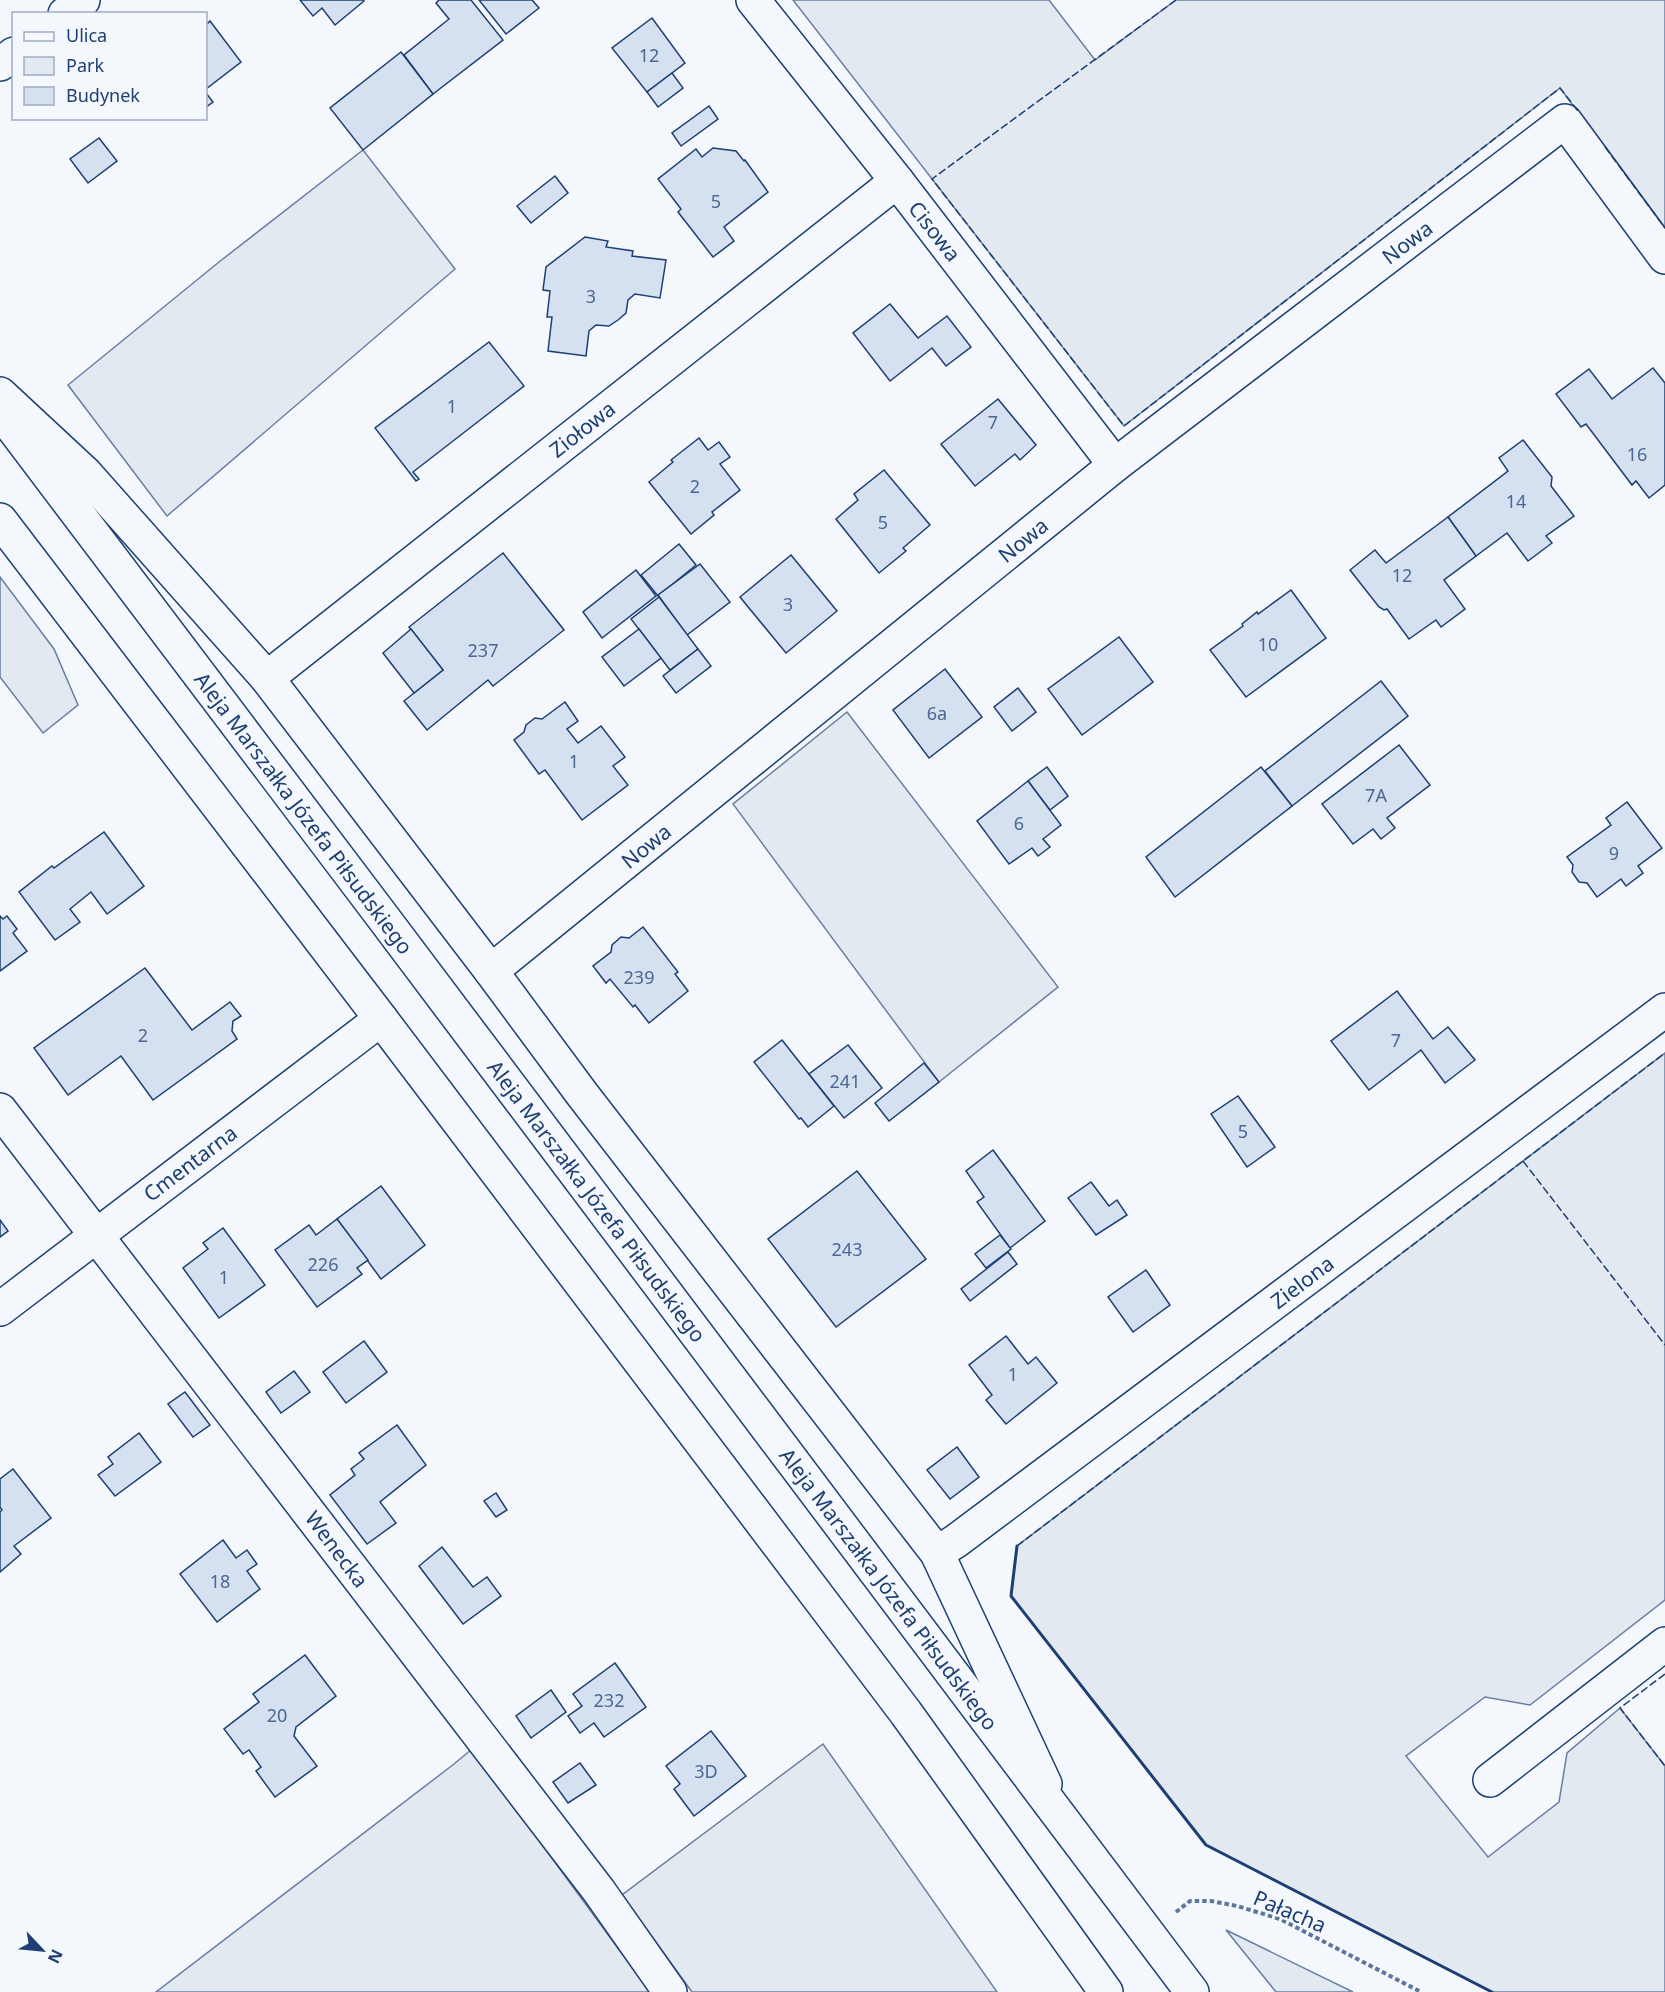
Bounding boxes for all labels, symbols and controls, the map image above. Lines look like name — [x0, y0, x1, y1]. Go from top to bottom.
legend — [12, 12, 207, 120]
text: Ulica — [66, 23, 107, 47]
house number: 12 — [639, 43, 659, 67]
text: Park — [66, 53, 104, 77]
text: Budynek — [66, 83, 140, 107]
house number: 5 — [711, 189, 721, 213]
street label: Cisowa — [903, 195, 967, 267]
street label: Nowa — [1376, 214, 1438, 270]
house number: 3 — [586, 284, 596, 308]
house number: 1 — [447, 394, 457, 418]
street label: Ziołowa — [543, 395, 621, 463]
house number: 7 — [988, 410, 998, 434]
house number: 16 — [1627, 442, 1647, 466]
house number: 2 — [690, 474, 700, 498]
house number: 14 — [1506, 489, 1526, 513]
house number: 5 — [878, 510, 888, 534]
street label: Nowa — [992, 511, 1054, 569]
house number: 12 — [1392, 563, 1412, 587]
house number: 3 — [783, 592, 793, 616]
house number: 10 — [1258, 632, 1278, 656]
house number: 237 — [468, 638, 498, 662]
street label: Aleja Marszałka Józefa Piłsudskiego — [189, 666, 419, 960]
house number: 6a — [927, 701, 947, 725]
house number: 1 — [569, 749, 579, 773]
house number: 7A — [1365, 783, 1387, 807]
house number: 6 — [1014, 811, 1024, 835]
street label: Nowa — [615, 817, 677, 875]
house number: 9 — [1609, 841, 1619, 865]
house number: 239 — [624, 965, 654, 989]
house number: 2 — [138, 1023, 148, 1047]
house number: 7 — [1391, 1028, 1401, 1052]
street label: Aleja Marszałka Józefa Piłsudskiego — [482, 1054, 712, 1348]
house number: 241 — [830, 1069, 860, 1093]
street label: Cmentarna — [137, 1119, 243, 1207]
house number: 5 — [1238, 1119, 1248, 1143]
house number: 243 — [832, 1237, 862, 1261]
street label: Zielona — [1265, 1249, 1339, 1315]
house number: 226 — [308, 1252, 338, 1276]
house number: 1 — [219, 1265, 229, 1289]
house number: 1 — [1008, 1362, 1018, 1386]
street label: Aleja Marszałka Józefa Piłsudskiego — [774, 1442, 1004, 1736]
street label: Wenecka — [299, 1505, 375, 1593]
house number: 18 — [210, 1569, 230, 1593]
house number: 232 — [594, 1688, 624, 1712]
house number: 20 — [267, 1703, 287, 1727]
house number: 3D — [694, 1759, 718, 1783]
street label: Pałacha — [1249, 1883, 1331, 1939]
north arrow — [12, 1920, 72, 1980]
text: N — [43, 1946, 68, 1967]

